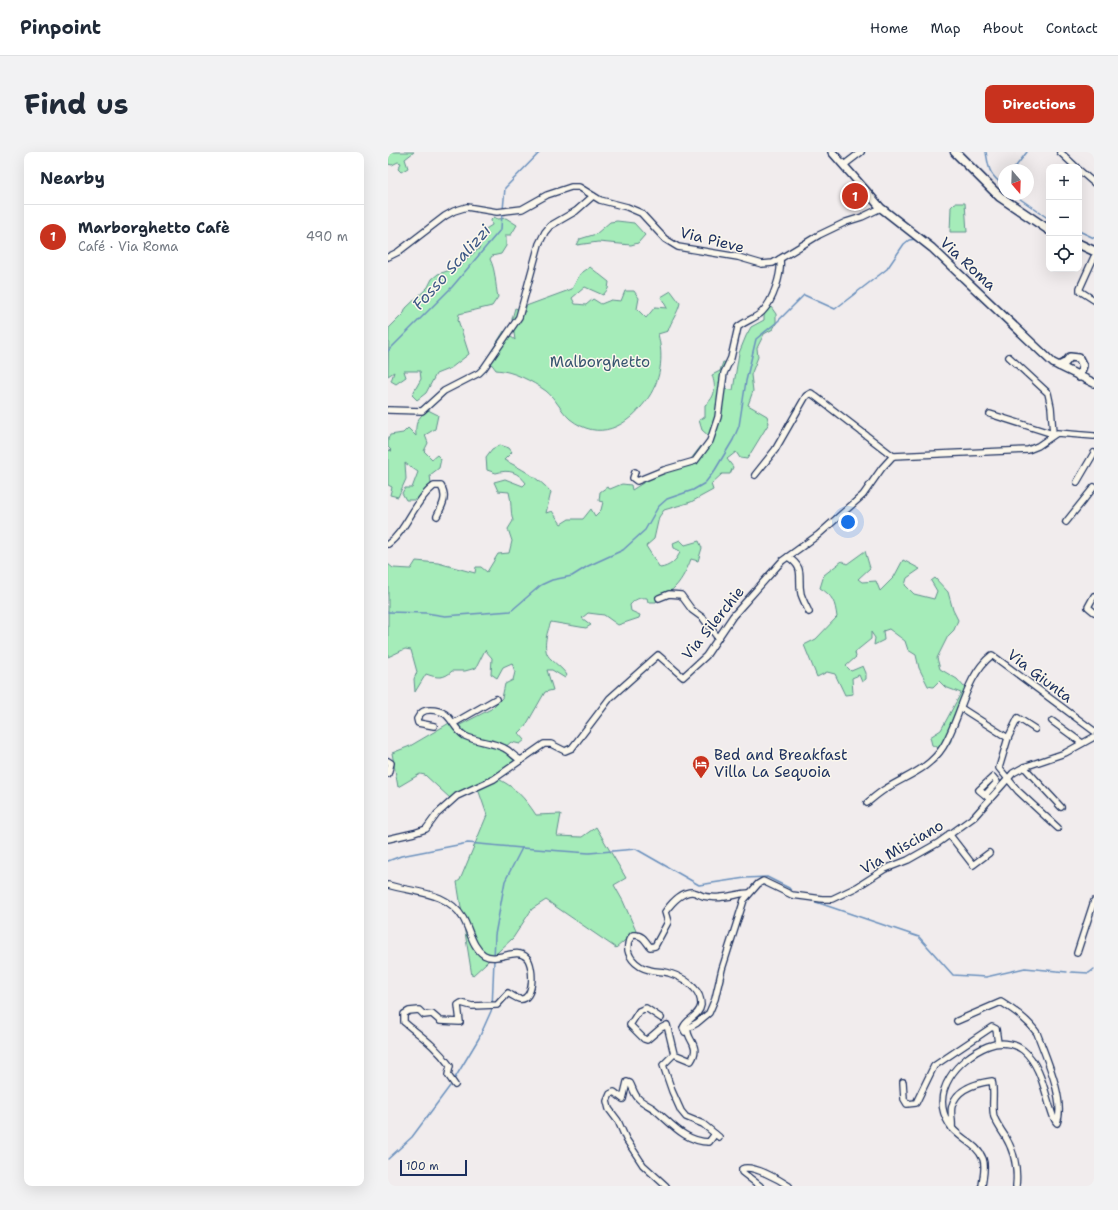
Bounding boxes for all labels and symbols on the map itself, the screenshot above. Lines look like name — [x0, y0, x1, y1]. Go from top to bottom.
north arrow — [998, 164, 1034, 200]
pin: 1 — [842, 181, 868, 211]
water label: Fosso Scalizzi — [408, 220, 496, 314]
street label: Via Pieve — [678, 222, 746, 258]
street label: Via Roma — [936, 233, 1001, 296]
park label: Malborghetto — [550, 352, 650, 372]
your location — [838, 512, 858, 532]
street label: Via Silerchie — [677, 582, 749, 664]
street label: Via Giunta — [1003, 645, 1077, 708]
place label: Bed and Breakfast Villa La Sequoia — [714, 745, 848, 782]
hotel icon: Bed and Breakfast Villa La Sequoia — [691, 754, 711, 779]
street label: Via Misciano — [857, 815, 947, 879]
scale bar — [400, 1158, 467, 1177]

